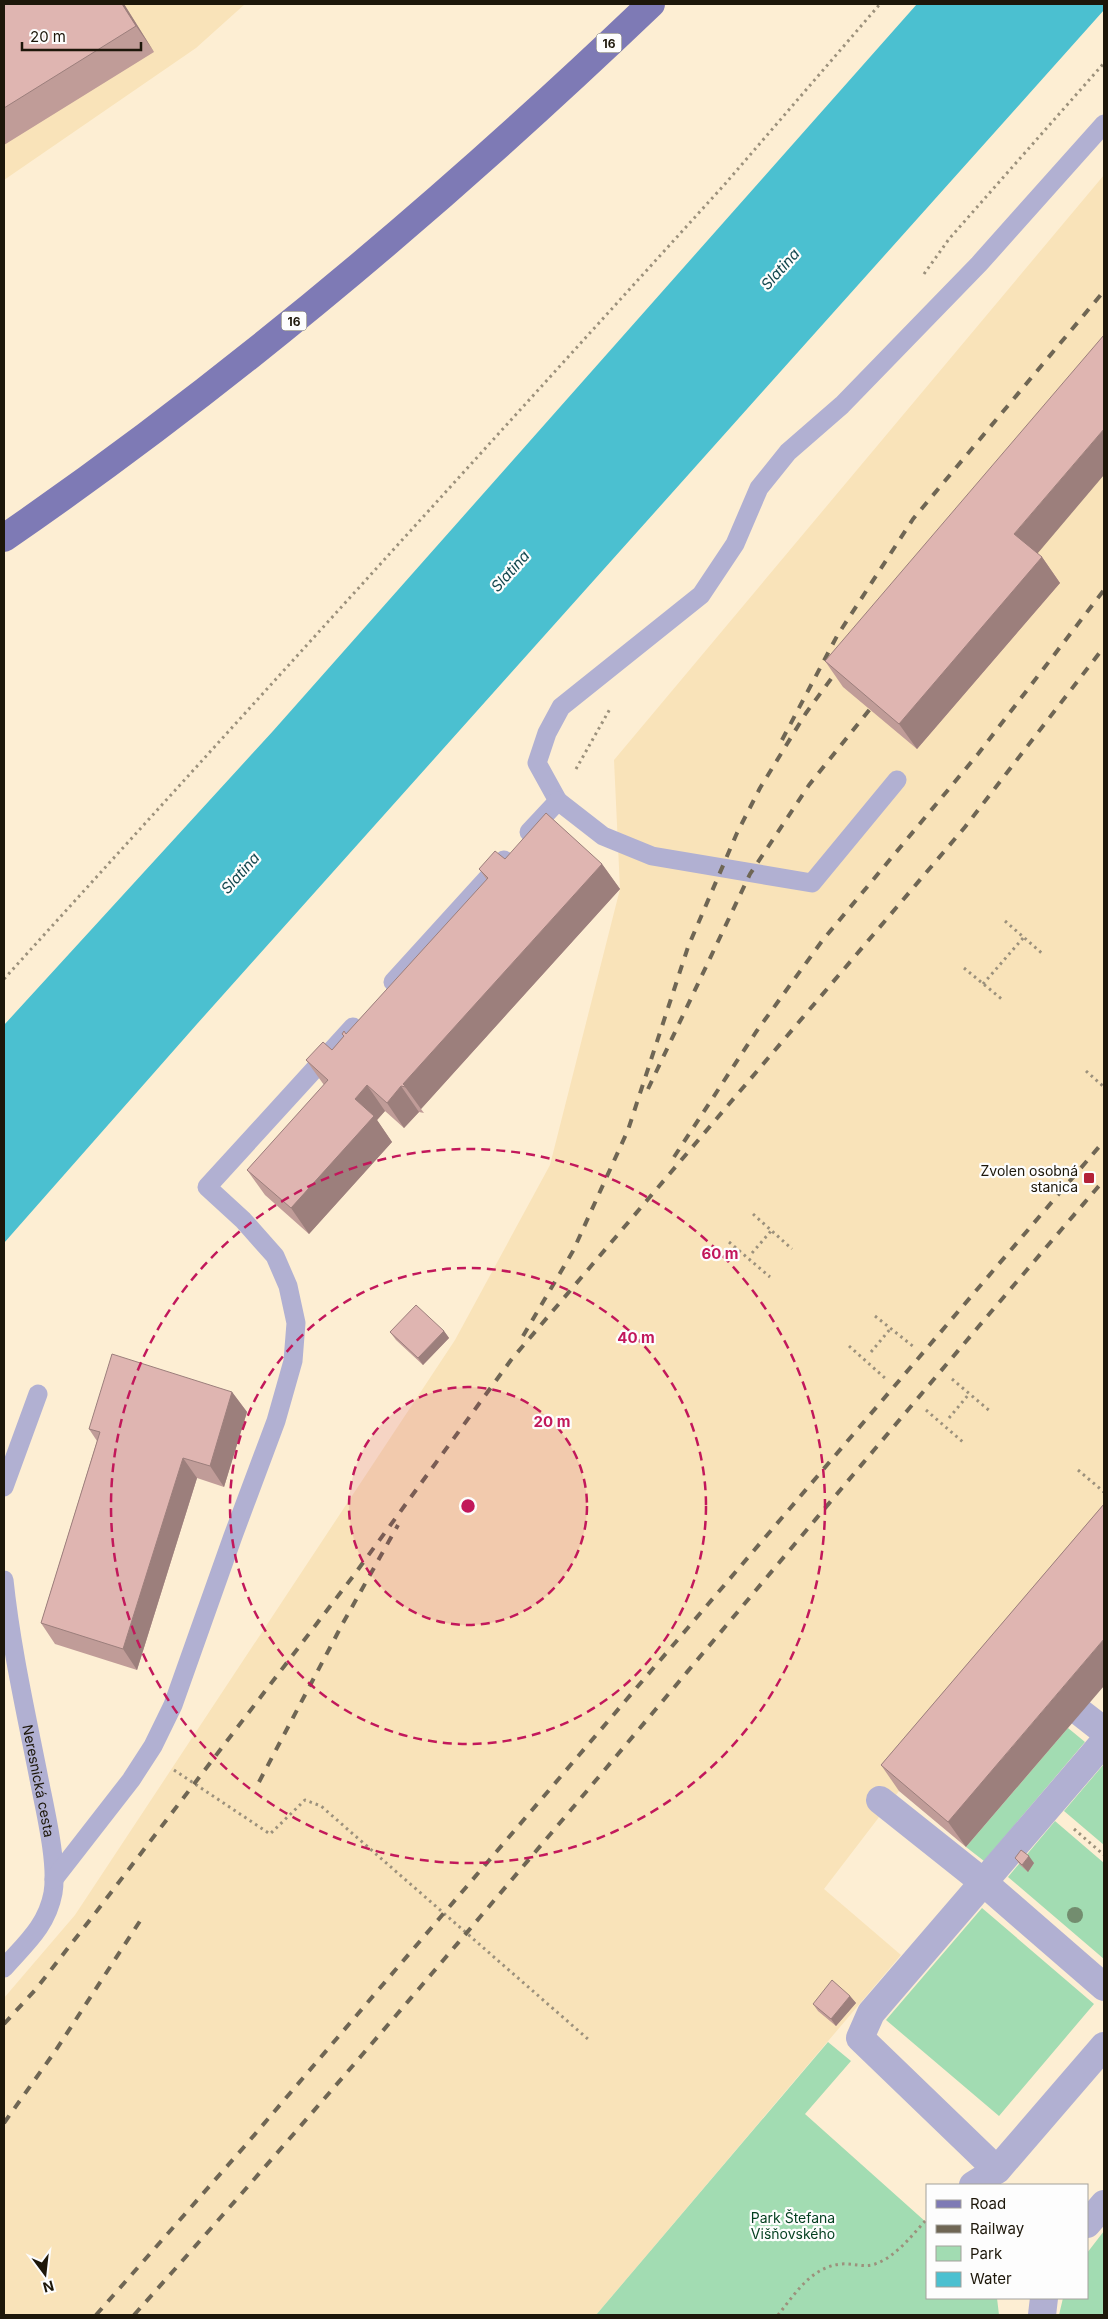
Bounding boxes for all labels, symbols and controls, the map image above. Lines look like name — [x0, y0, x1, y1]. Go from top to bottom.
scale bar — [22, 20, 141, 52]
text: 20 m — [30, 27, 66, 46]
road number: 16 — [596, 34, 622, 52]
water label: Slatina — [757, 244, 803, 294]
road number: 16 — [282, 312, 306, 331]
water label: Slatina — [487, 546, 533, 596]
water label: Slatina — [217, 848, 263, 898]
place label: Zvolen osobná stanica — [981, 1162, 1078, 1195]
marker: Zvolen osobná stanica — [1082, 1171, 1096, 1185]
text: 60 m — [701, 1244, 739, 1263]
text: 40 m — [617, 1328, 655, 1347]
text: 20 m — [534, 1412, 570, 1431]
centre of rings — [459, 1497, 477, 1515]
street label: Neresnická cesta — [20, 1723, 59, 1838]
legend — [926, 2184, 1088, 2299]
text: Road — [970, 2194, 1006, 2213]
park label: Park Štefana Višňovského — [751, 2209, 835, 2242]
text: Railway — [970, 2219, 1025, 2238]
text: Park — [970, 2244, 1003, 2263]
north arrow — [20, 2249, 70, 2299]
text: Water — [970, 2269, 1012, 2288]
text: N — [41, 2277, 56, 2297]

